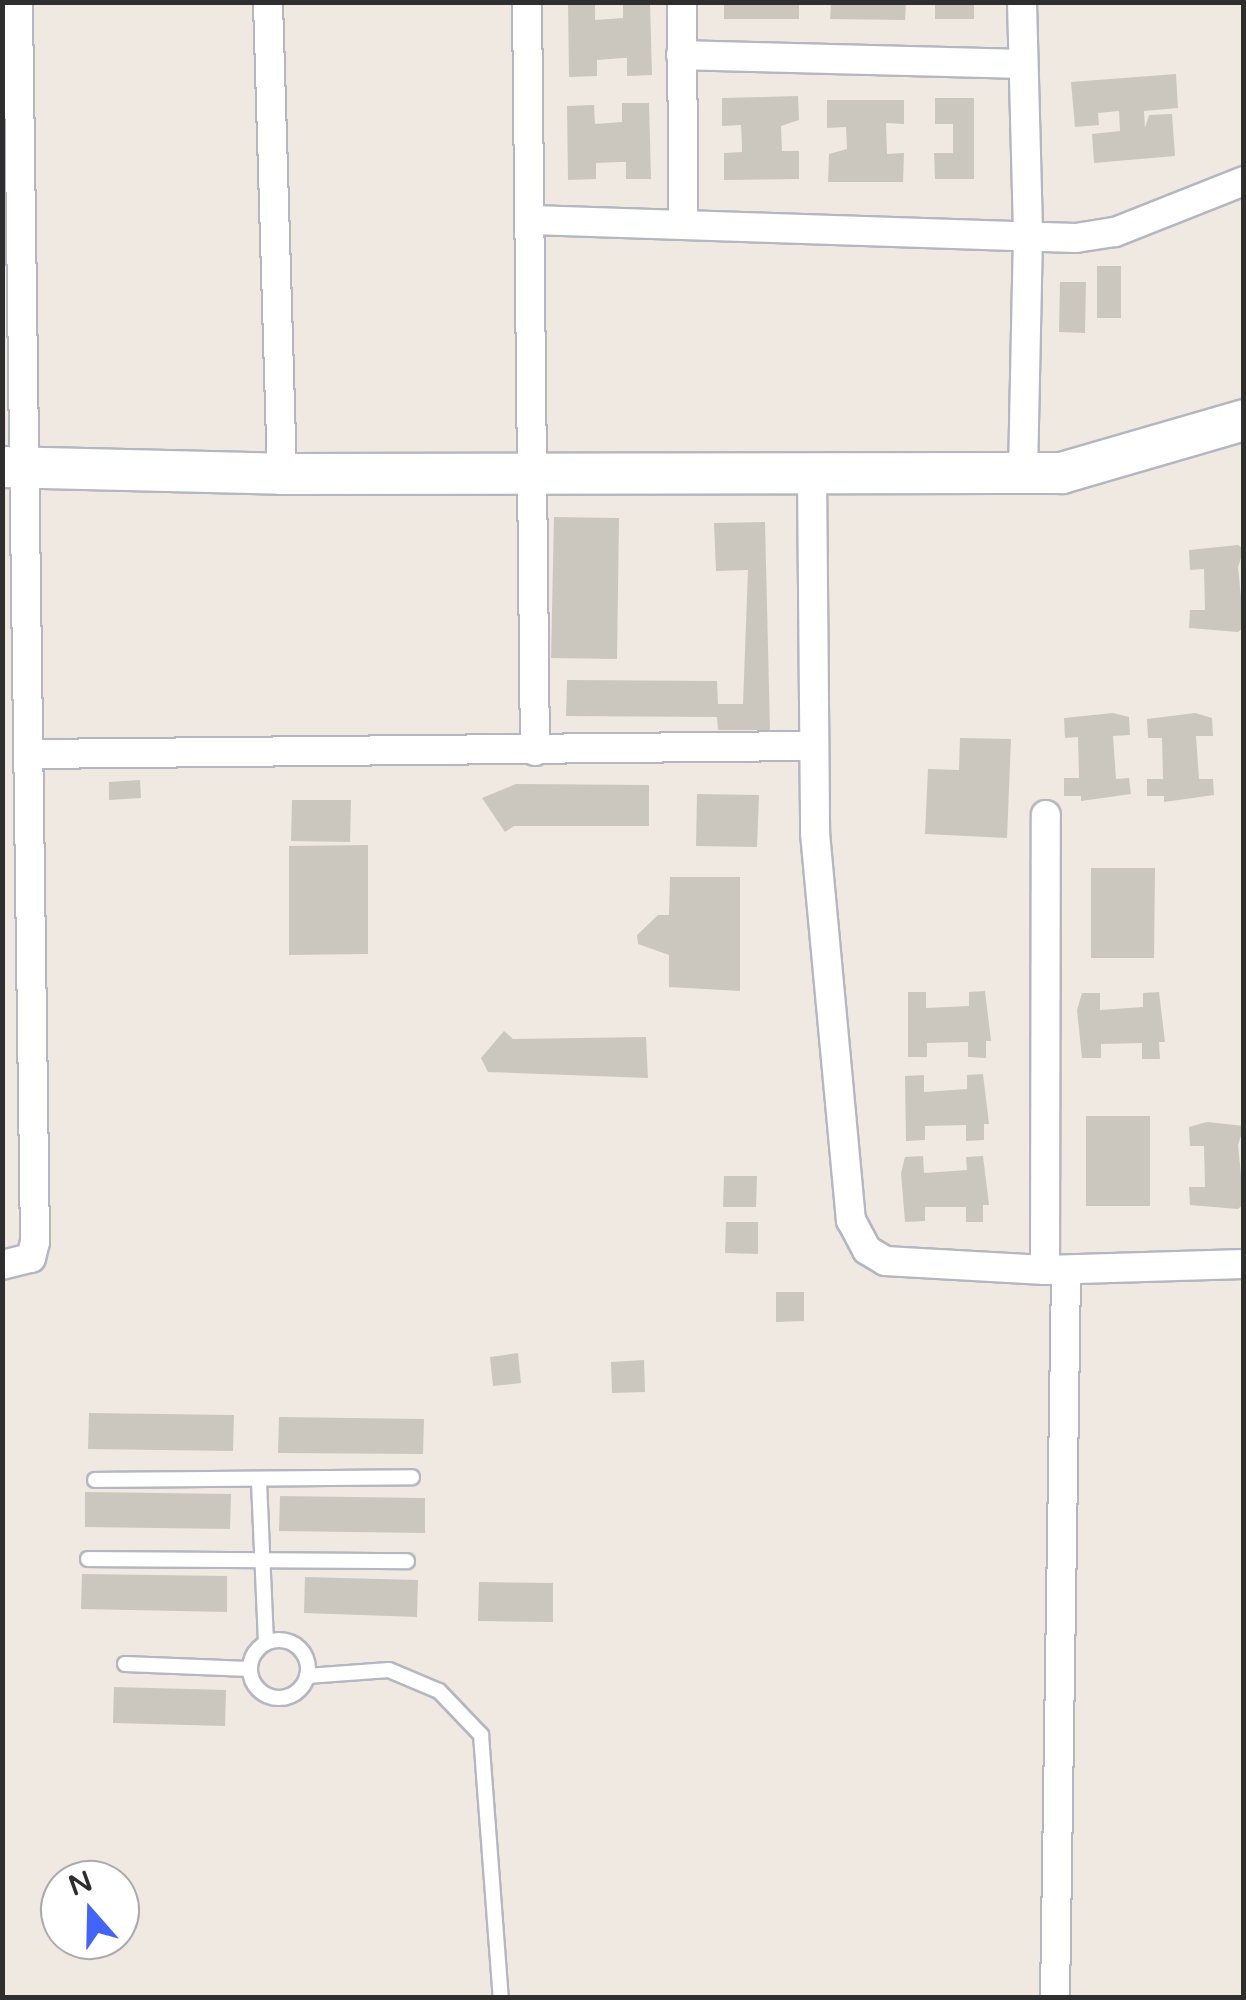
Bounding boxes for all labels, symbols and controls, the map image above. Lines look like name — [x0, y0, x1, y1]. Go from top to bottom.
north arrow — [40, 1860, 140, 1960]
text: N — [64, 1864, 97, 1904]

